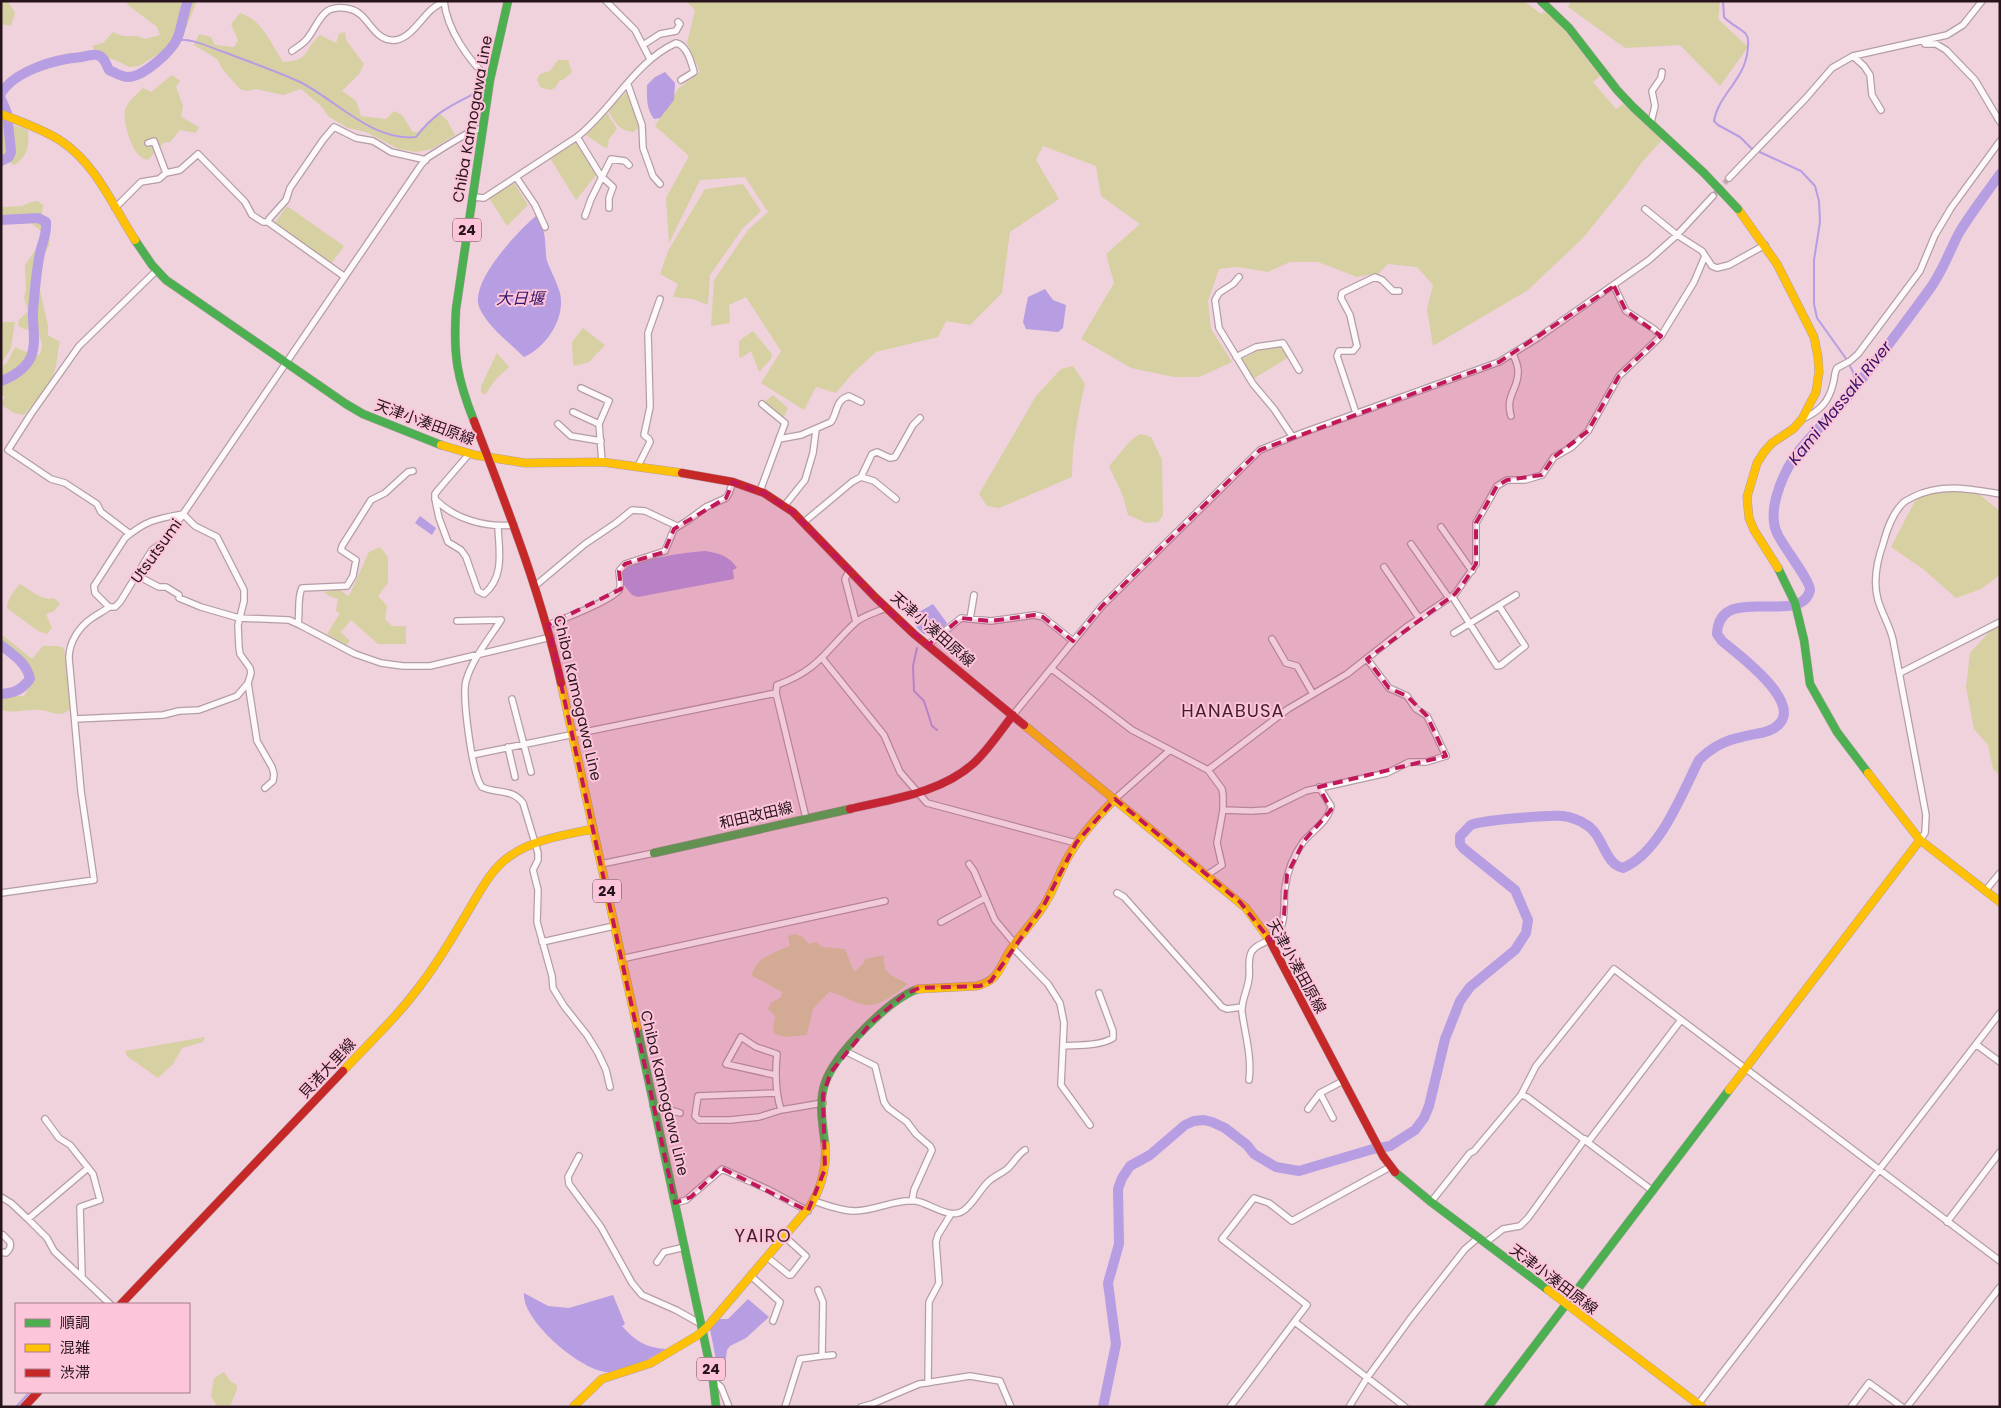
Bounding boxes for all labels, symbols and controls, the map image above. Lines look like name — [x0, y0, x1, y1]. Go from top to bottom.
street label: Chiba Kamogawa Line — [447, 34, 497, 204]
road number: 24 — [453, 218, 481, 242]
water label: 大日堰 — [496, 287, 547, 310]
water label: Kami Massaki River — [1783, 335, 1898, 470]
street label: 天津小湊田原線 — [372, 394, 478, 450]
street label: Utsutsumi — [125, 514, 187, 588]
street label: 天津小湊田原線 — [886, 587, 980, 671]
street label: Chiba Kamogawa Line — [549, 613, 607, 783]
district label: HANABUSA — [1181, 698, 1285, 723]
street label: 和田改田線 — [717, 796, 795, 834]
road number: 24 — [593, 879, 621, 902]
street label: 天津小湊田原線 — [1262, 915, 1332, 1017]
street label: Chiba Kamogawa Line — [636, 1008, 694, 1178]
street label: 貝渚大里線 — [294, 1033, 360, 1103]
district label: YAIRO — [734, 1223, 792, 1248]
street label: 天津小湊田原線 — [1506, 1239, 1602, 1319]
legend — [15, 1303, 190, 1393]
text: 順調 — [60, 1312, 90, 1333]
text: 混雑 — [60, 1337, 90, 1358]
road number: 24 — [697, 1358, 725, 1380]
text: 渋滞 — [60, 1362, 90, 1383]

